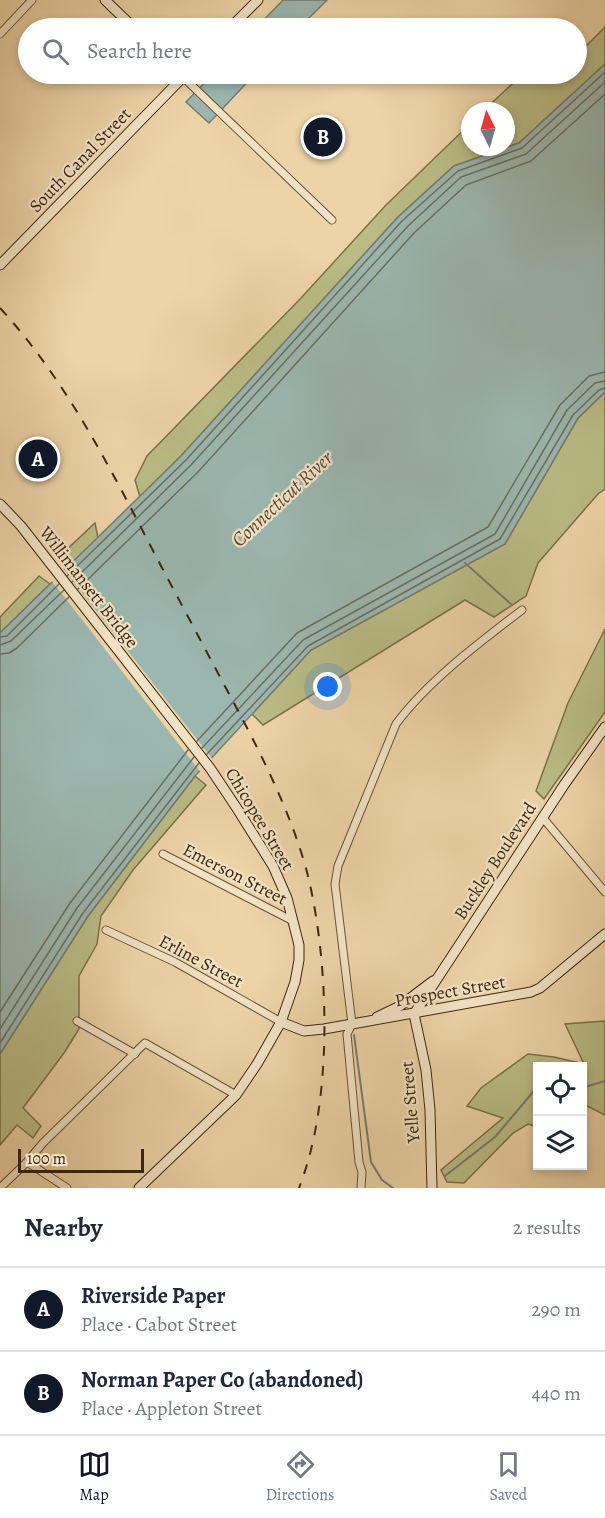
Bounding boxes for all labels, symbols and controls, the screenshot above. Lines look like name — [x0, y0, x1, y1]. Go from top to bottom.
search box — [18, 18, 587, 84]
icon: search — [39, 35, 72, 68]
text: Search here — [87, 36, 192, 66]
street label: South Canal Street — [24, 102, 136, 218]
north arrow — [461, 102, 515, 156]
pin: B — [304, 114, 342, 160]
pin: A — [18, 436, 57, 482]
water label: Connecticut River — [225, 444, 339, 553]
street label: Willimansett Bridge — [33, 520, 144, 653]
your location — [313, 672, 342, 701]
street label: Chicopee Street — [220, 763, 300, 875]
street label: Buckley Boulevard — [448, 797, 542, 924]
street label: Emerson Street — [179, 837, 291, 911]
street label: Erline Street — [155, 929, 247, 993]
street label: Prospect Street — [393, 969, 507, 1013]
street label: Yelle Street — [394, 1060, 426, 1145]
map controls — [533, 1062, 587, 1170]
button: locate — [533, 1062, 587, 1116]
button: layers — [533, 1116, 587, 1170]
scale bar — [18, 1146, 144, 1174]
text: 100 m — [27, 1148, 66, 1170]
text: Nearby — [24, 1210, 103, 1245]
text: 2 results — [513, 1214, 581, 1241]
text: Riverside Paper — [81, 1281, 226, 1311]
text: A — [37, 1296, 50, 1323]
text: 290 m — [531, 1296, 581, 1323]
text: Place · Cabot Street — [81, 1311, 237, 1338]
text: Norman Paper Co (abandoned) — [81, 1365, 364, 1395]
text: B — [37, 1380, 50, 1407]
text: 440 m — [532, 1380, 581, 1407]
text: Place · Appleton Street — [81, 1395, 262, 1422]
tab: Map — [78, 1448, 111, 1506]
tab: Directions — [266, 1448, 334, 1506]
tab: Saved — [489, 1448, 527, 1506]

